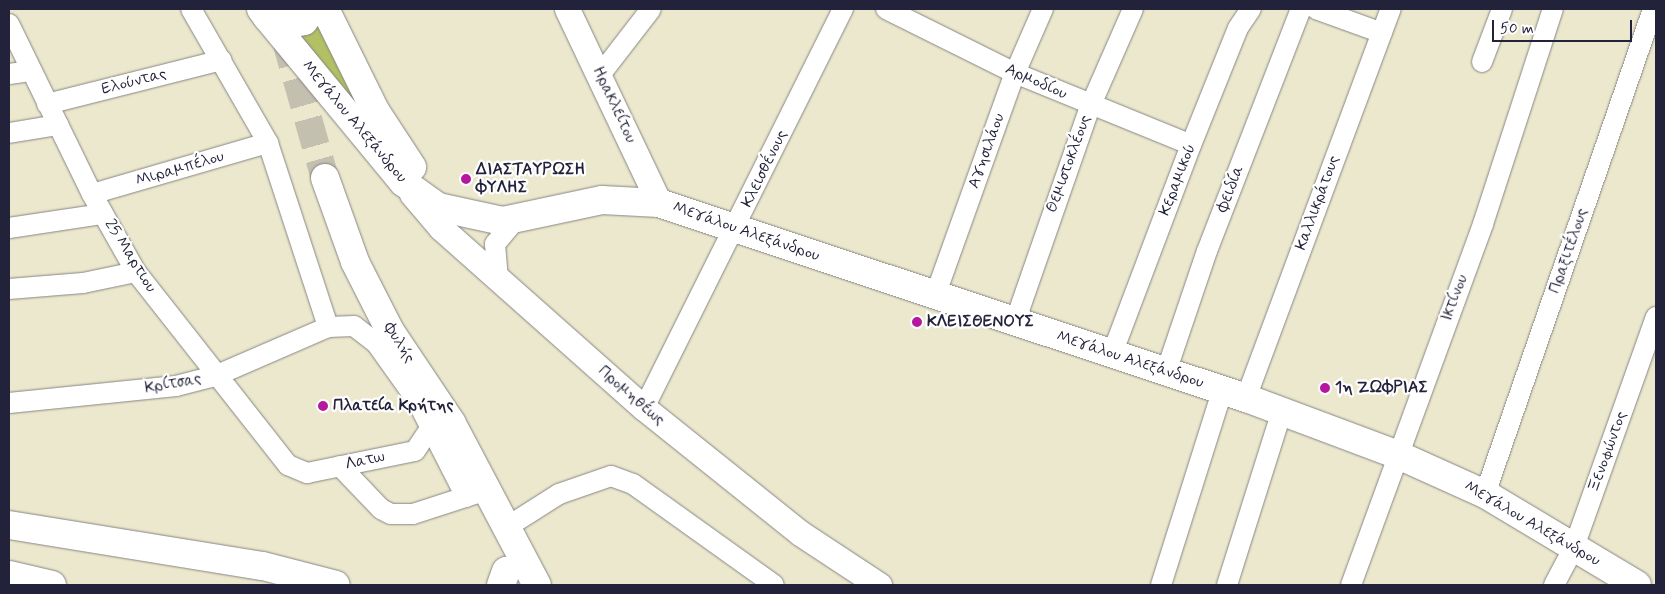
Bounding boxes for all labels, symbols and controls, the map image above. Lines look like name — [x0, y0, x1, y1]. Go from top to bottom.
scale bar — [1495, 10, 1635, 42]
text: 50 m — [1500, 19, 1534, 39]
street label: Μεγάλου Αλεξάνδρου — [297, 57, 411, 187]
street label: Αρμοδίου — [1002, 60, 1070, 104]
street label: Ηρακλείτου — [588, 64, 640, 146]
street label: Ελούντας — [100, 65, 168, 99]
street label: Αγησιλάου — [965, 111, 1009, 191]
street label: Θεμιστοκλέους — [1042, 113, 1096, 215]
street label: Κλεισθένους — [738, 127, 792, 211]
street label: Κεραμικού — [1156, 141, 1200, 219]
street label: Μιραμπέλου — [134, 147, 226, 191]
street label: Καλλικράτους — [1292, 153, 1344, 253]
place label: ΔΙΑΣΤΑΥΡΩΣΗ ΦΥΛΗΣ — [476, 160, 585, 198]
street label: Φειδία — [1213, 163, 1249, 215]
marker: ΔΙΑΣΤΑΥΡΩΣΗ ΦΥΛΗΣ — [460, 173, 472, 185]
street label: Μεγάλου Αλεξάνδρου — [670, 198, 822, 266]
street label: Πραξιτέλους — [1545, 206, 1593, 296]
street label: 25 Μαρτιου — [100, 216, 160, 296]
street label: Ικτίνου — [1437, 272, 1473, 324]
place label: ΚΛΕΙΣΘΕΝΟΥΣ — [927, 312, 1034, 332]
marker: ΚΛΕΙΣΘΕΝΟΥΣ — [911, 316, 923, 328]
street label: Φυλής — [379, 319, 419, 367]
street label: Μεγάλου Αλεξάνδρου — [1054, 327, 1206, 393]
street label: Προμηθέως — [594, 362, 668, 430]
street label: Κρίτσας — [143, 370, 203, 398]
place label: 1η ΖΩΦΡΙΑΣ — [1335, 378, 1428, 398]
marker: 1η ΖΩΦΡΙΑΣ — [1319, 382, 1331, 394]
place label: Πλατεία Κρήτης — [333, 396, 453, 416]
marker: Πλατεία Κρήτης — [317, 400, 329, 412]
street label: Ξενοφώντος — [1584, 409, 1632, 495]
street label: Λατω — [343, 447, 387, 475]
street label: Μεγάλου Αλεξάνδρου — [1461, 477, 1603, 571]

